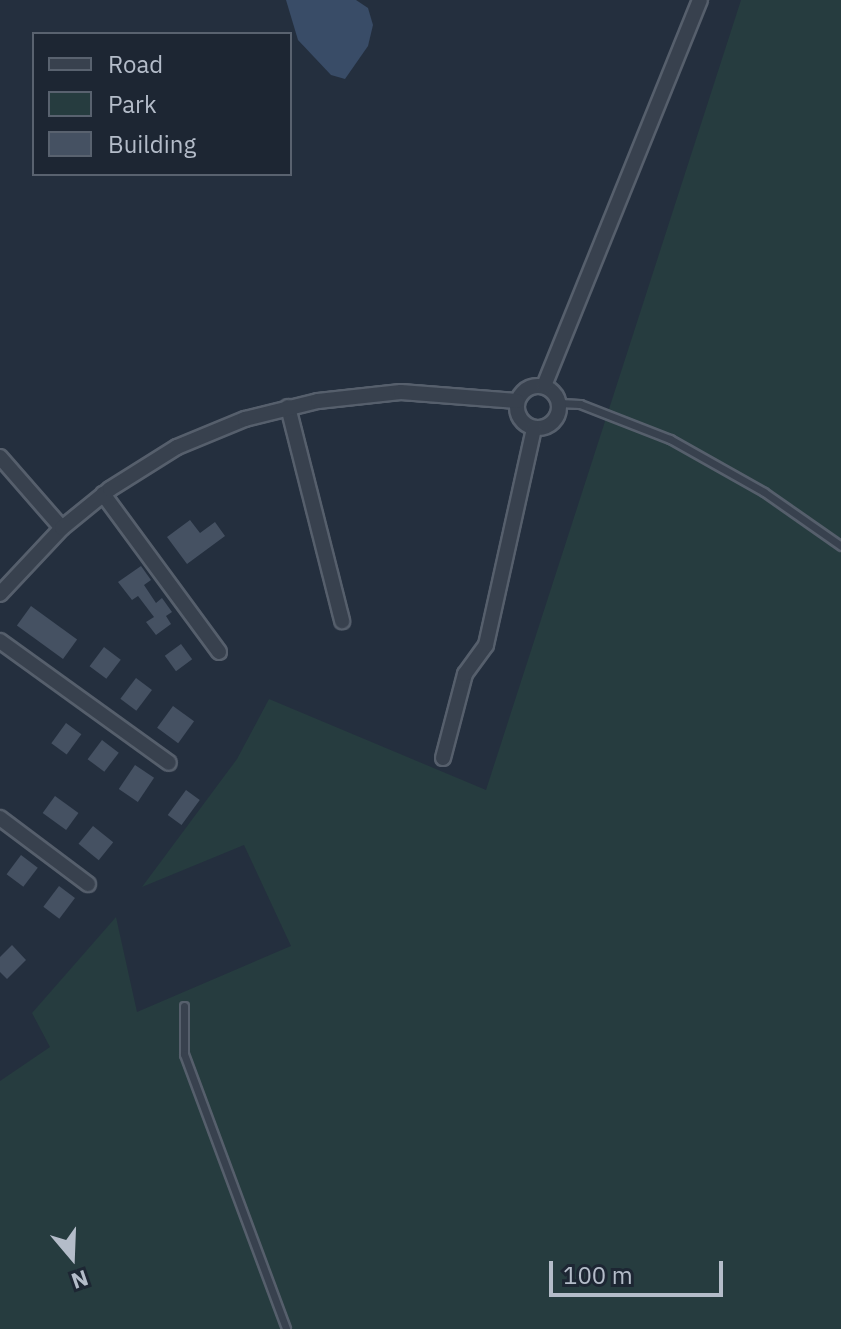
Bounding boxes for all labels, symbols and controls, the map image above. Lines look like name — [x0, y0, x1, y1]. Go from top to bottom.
legend — [32, 32, 292, 176]
text: Road — [108, 48, 163, 80]
text: Park — [108, 88, 157, 120]
text: Building — [108, 128, 196, 160]
north arrow — [32, 1217, 112, 1297]
scale bar — [553, 1245, 727, 1295]
text: 100 m — [563, 1259, 633, 1291]
text: N — [68, 1264, 92, 1296]

